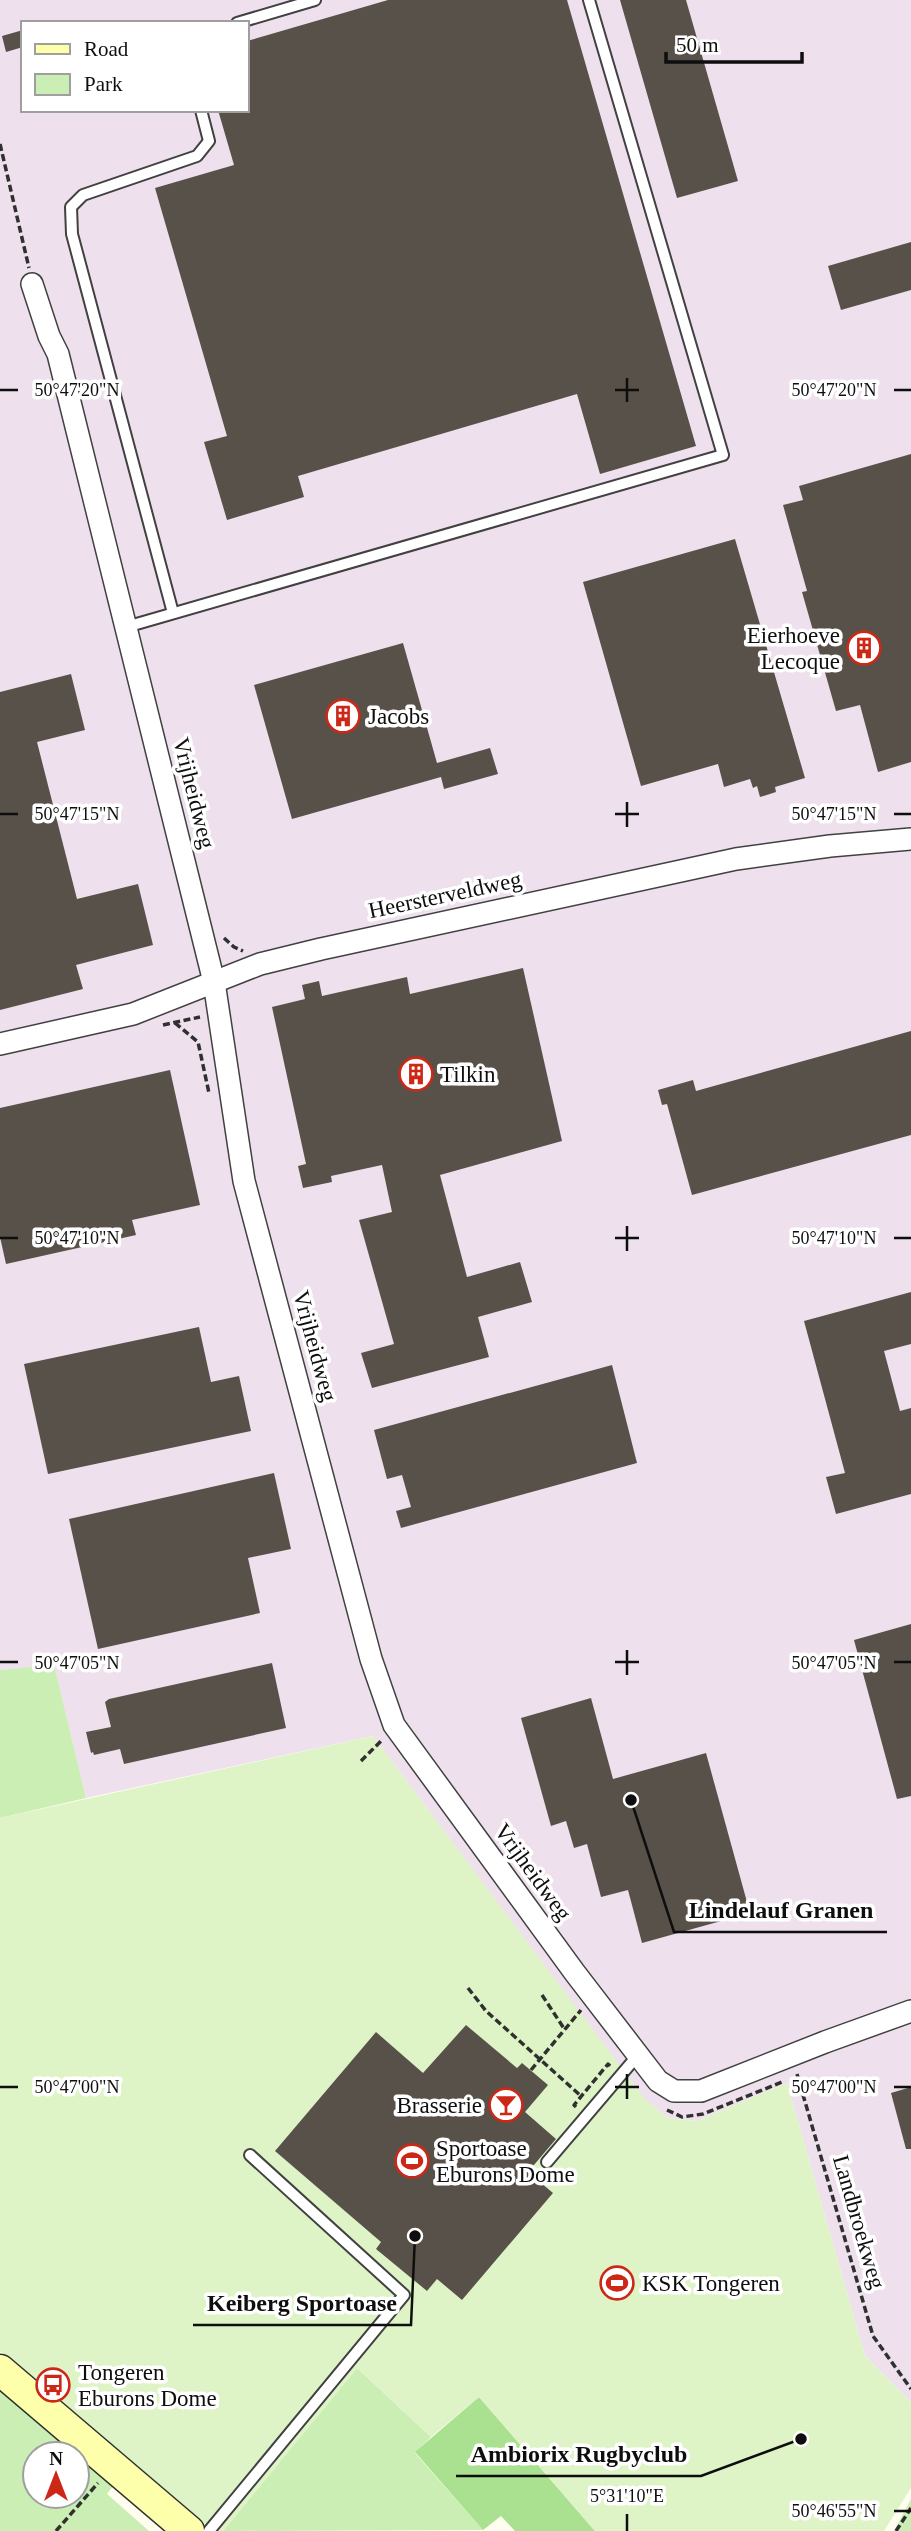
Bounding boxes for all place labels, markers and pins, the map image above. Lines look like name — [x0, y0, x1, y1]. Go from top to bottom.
place label: Eierhoeve Lecoque — [747, 623, 840, 674]
building icon: Eierhoeve Lecoque — [845, 629, 883, 667]
building icon: Jacobs — [324, 697, 362, 735]
place label: Jacobs — [368, 704, 429, 729]
building icon: Tilkin — [397, 1055, 435, 1093]
place label: Tilkin — [440, 1062, 496, 1087]
callout: Lindelauf Granen — [674, 1887, 887, 1932]
bar icon: Brasserie — [487, 2086, 525, 2124]
place label: Brasserie — [396, 2093, 482, 2118]
place label: Sportoase Eburons Dome — [436, 2136, 575, 2187]
sports icon: Sportoase Eburons Dome — [393, 2142, 431, 2180]
sports icon: KSK Tongeren — [598, 2264, 636, 2302]
place label: KSK Tongeren — [642, 2271, 780, 2296]
callout: Keiberg Sportoase — [193, 2280, 411, 2325]
place label: Tongeren Eburons Dome — [78, 2360, 217, 2411]
bus stop icon: Tongeren Eburons Dome — [34, 2366, 72, 2404]
callout: Ambiorix Rugbyclub — [456, 2431, 701, 2476]

